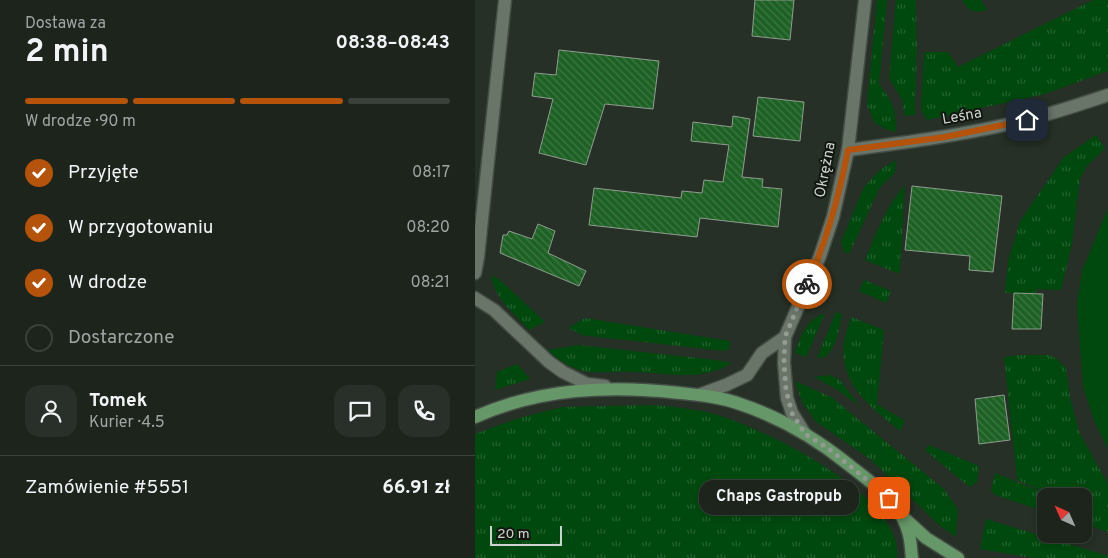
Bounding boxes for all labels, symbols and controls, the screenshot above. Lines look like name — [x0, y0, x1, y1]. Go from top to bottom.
text: Dostawa za — [25, 14, 106, 34]
text: 08:38–08:43 — [336, 31, 450, 55]
text: 2 min — [25, 33, 109, 73]
pin — [1006, 99, 1048, 141]
street label: Leśna — [941, 104, 983, 130]
icon: home — [1013, 106, 1041, 134]
text: W drodze · 90 m — [25, 112, 136, 132]
street label: Okrężna — [811, 141, 841, 199]
icon: check — [25, 159, 53, 187]
text: Przyjęte — [68, 161, 139, 185]
text: 08:17 — [412, 163, 450, 183]
icon: check — [25, 214, 53, 242]
text: W przygotowaniu — [68, 216, 214, 240]
text: 08:20 — [406, 218, 450, 238]
courier — [782, 259, 832, 309]
icon: check — [25, 269, 53, 297]
icon: bike — [793, 270, 821, 298]
text: W drodze — [68, 271, 147, 295]
text: 08:21 — [411, 273, 450, 293]
text: Dostarczone — [68, 326, 174, 350]
button: person — [25, 385, 77, 437]
button: chat — [334, 385, 386, 437]
button: phone — [398, 385, 450, 437]
text: Tomek — [89, 389, 147, 413]
text: Kurier · 4.5 — [89, 413, 165, 433]
text: Zamówienie #5551 — [25, 476, 189, 500]
text: 66.91 zł — [382, 476, 450, 500]
pin — [868, 477, 910, 519]
callout: Chaps Gastropub — [699, 480, 859, 516]
icon: bag — [875, 484, 903, 512]
text: Chaps Gastropub — [716, 487, 842, 507]
north arrow — [1037, 488, 1093, 542]
map controls — [1037, 488, 1092, 543]
scale bar — [490, 523, 563, 546]
text: 20 m — [497, 526, 530, 543]

